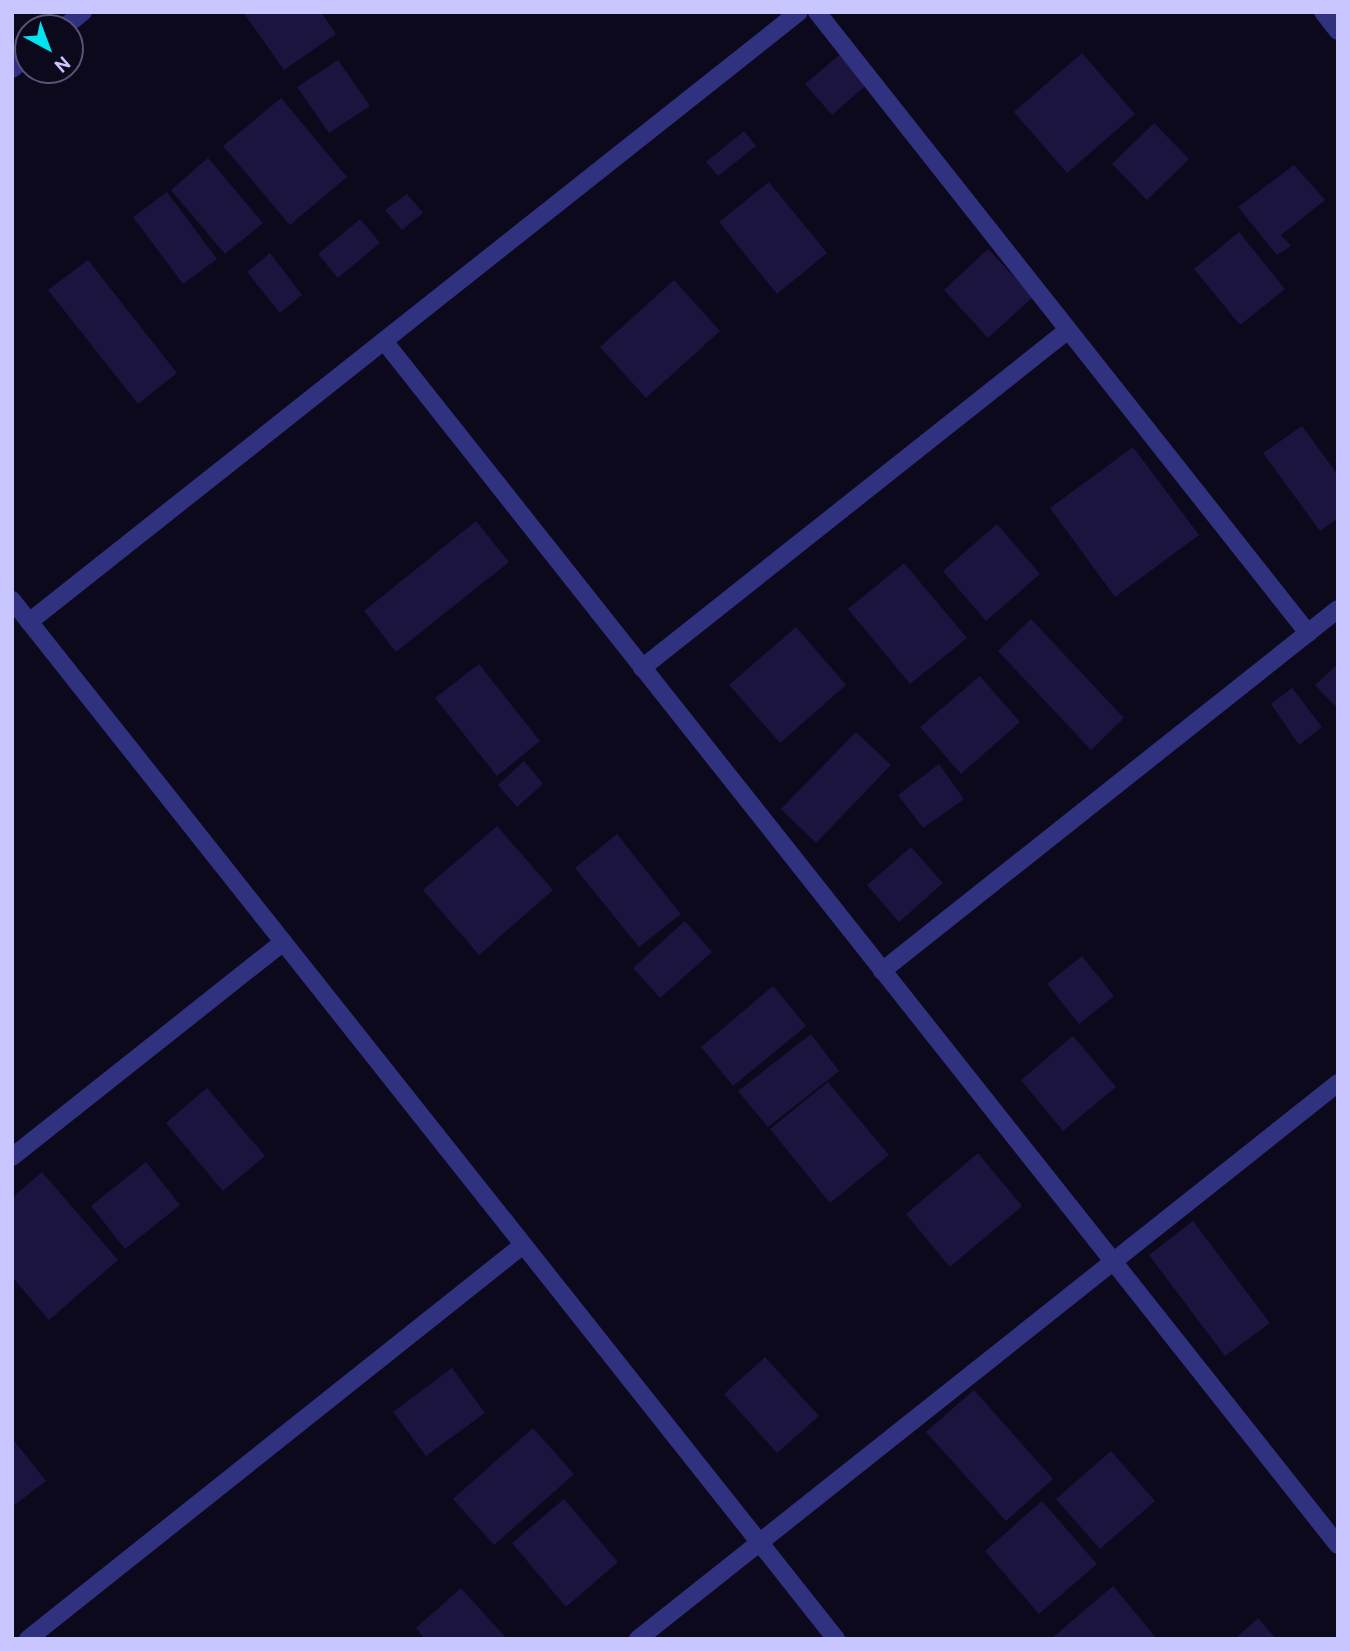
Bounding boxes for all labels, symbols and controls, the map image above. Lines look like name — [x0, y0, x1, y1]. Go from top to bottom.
north arrow — [14, 14, 84, 84]
text: N — [48, 50, 74, 77]

